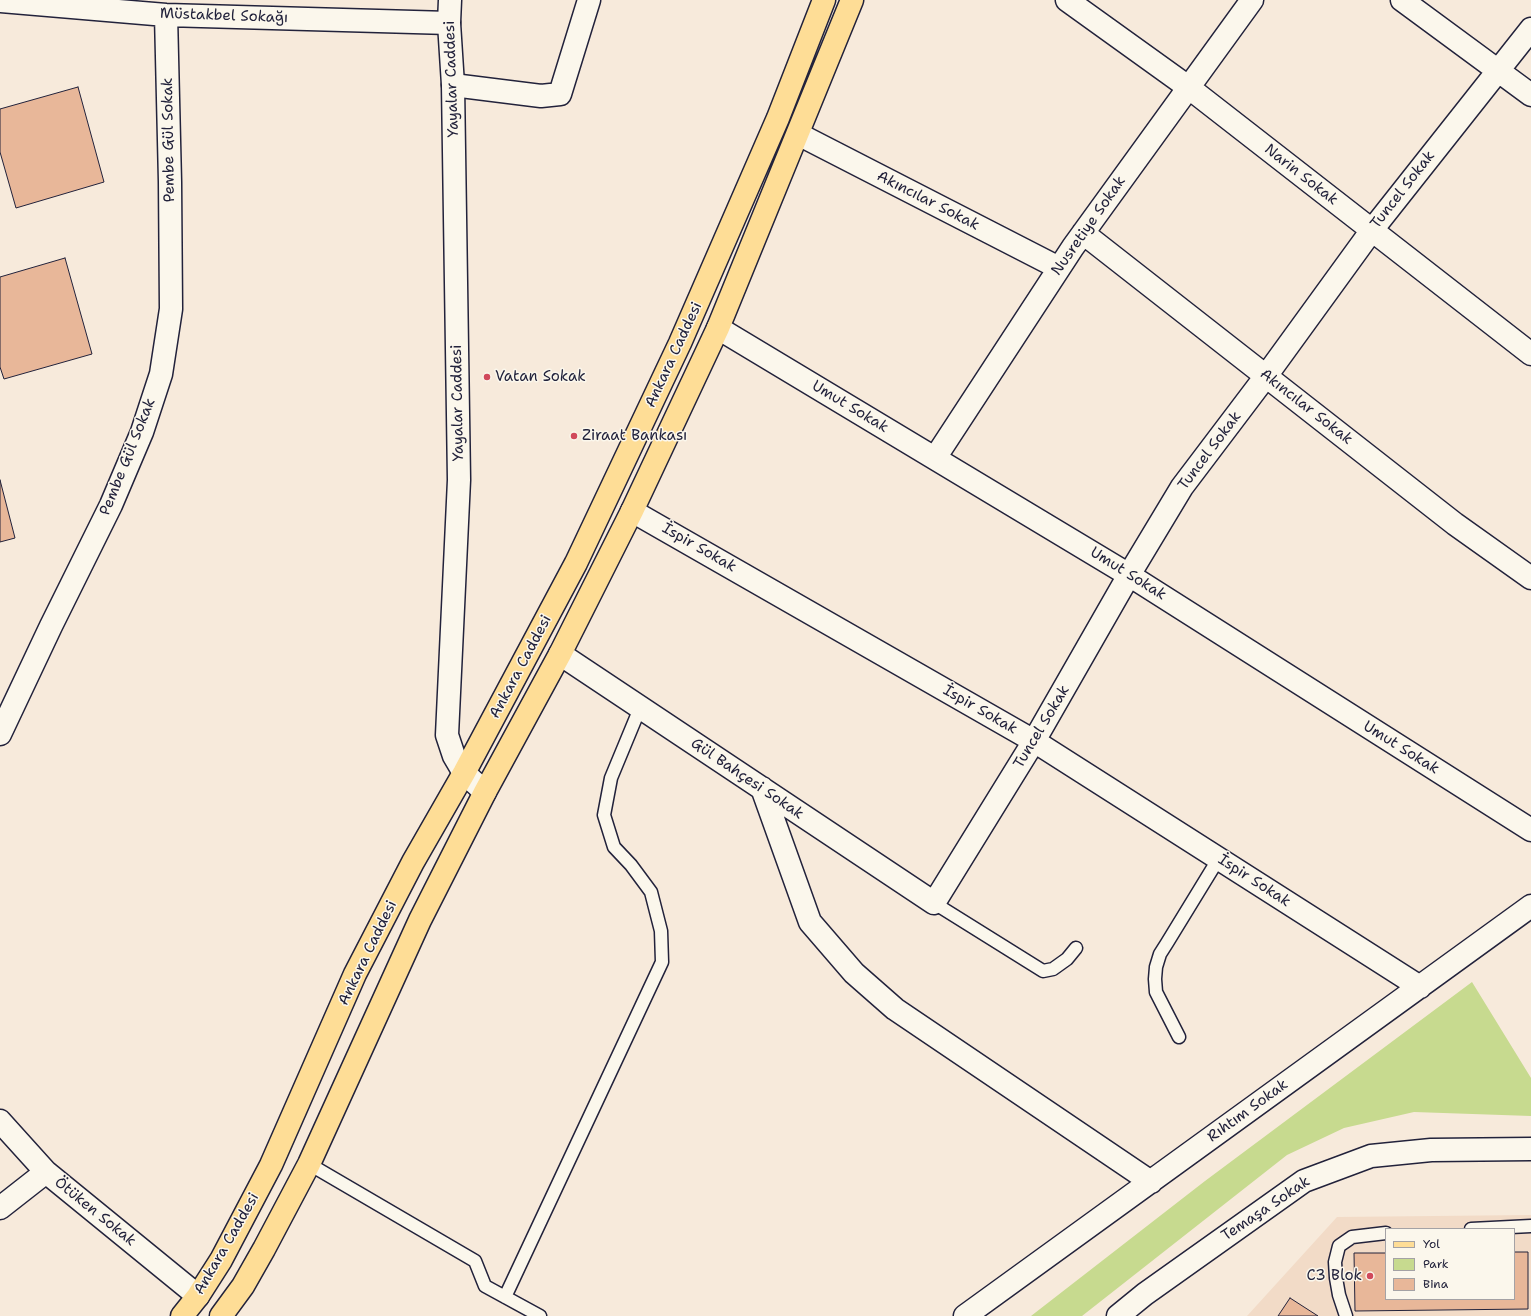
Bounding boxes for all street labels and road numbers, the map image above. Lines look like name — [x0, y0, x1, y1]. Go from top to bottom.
street label: Müstakbel Sokağı — [160, 5, 288, 27]
street label: Yayalar Caddesi — [441, 20, 463, 138]
street label: Pembe Gül Sokak — [159, 77, 179, 203]
street label: Narin Sokak — [1261, 141, 1341, 209]
street label: Tuncel Sokak — [1367, 147, 1439, 233]
street label: Akıncılar Sokak — [874, 167, 982, 235]
street label: Nusretiye Sokak — [1048, 173, 1130, 279]
street label: Ankara Caddesi — [642, 299, 706, 411]
street label: Yayalar Caddesi — [448, 345, 468, 461]
street label: Akıncılar Sokak — [1256, 365, 1356, 449]
street label: Umut Sokak — [808, 377, 892, 437]
street label: Pembe Gül Sokak — [96, 396, 160, 518]
street label: Tuncel Sokak — [1175, 408, 1245, 494]
street label: İspir Sokak — [659, 519, 739, 577]
street label: Umut Sokak — [1087, 544, 1169, 604]
street label: Ankara Caddesi — [486, 612, 556, 722]
street label: İspir Sokak — [940, 681, 1020, 739]
street label: Tuncel Sokak — [1010, 682, 1074, 772]
street label: Umut Sokak — [1360, 718, 1442, 778]
street label: Gül Bahçesi Sokak — [687, 735, 807, 823]
street label: İspir Sokak — [1214, 851, 1294, 911]
street label: Ankara Caddesi — [335, 898, 401, 1008]
street label: Rıhtım Sokak — [1204, 1076, 1292, 1146]
street label: Temaşa Sokak — [1218, 1173, 1314, 1245]
street label: Ötüken Sokak — [51, 1174, 139, 1250]
street label: Ankara Caddesi — [191, 1190, 263, 1298]

